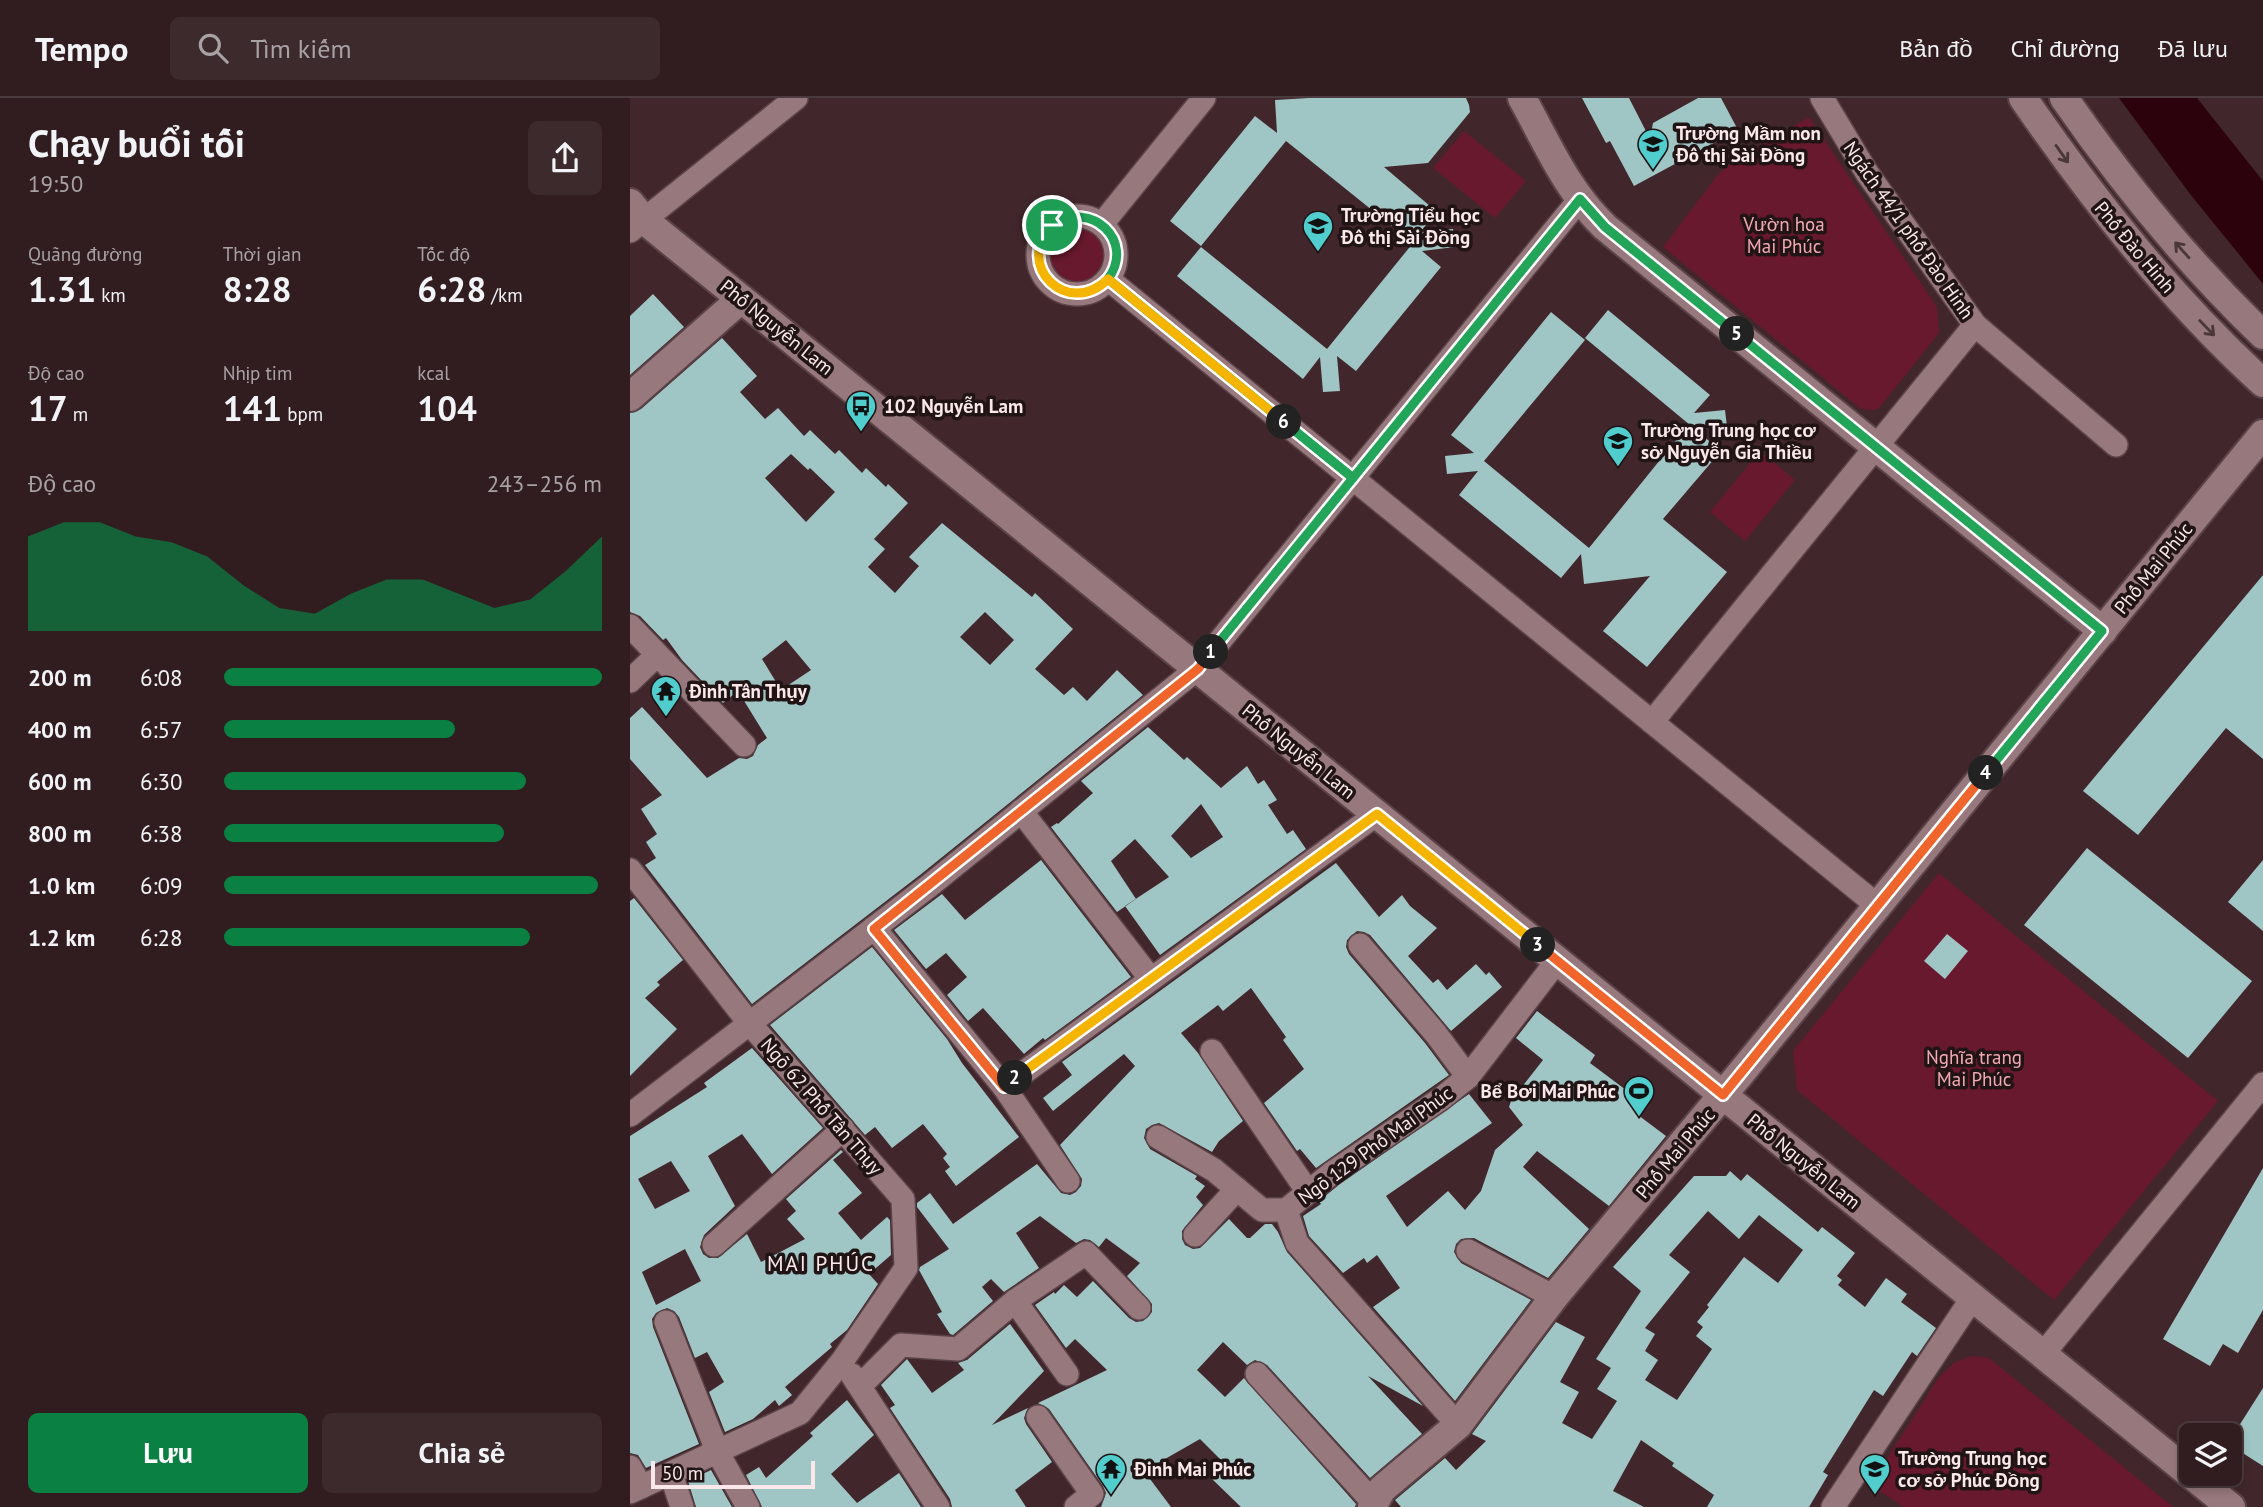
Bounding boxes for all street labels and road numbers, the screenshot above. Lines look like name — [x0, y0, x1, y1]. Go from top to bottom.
street label: Ngách 44/1 phố Đào Hinh — [1839, 137, 1979, 323]
street label: Phố Đào Hinh — [2090, 196, 2180, 298]
street label: Phố Nguyễn Lam — [716, 274, 838, 380]
street label: Phố Mai Phúc — [2109, 517, 2197, 619]
street label: Phố Nguyễn Lam — [1238, 698, 1360, 804]
street label: Ngõ 62 Phố Tân Thụy — [756, 1033, 888, 1179]
street label: Ngõ 129 Phố Mai Phúc — [1293, 1081, 1457, 1209]
street label: Phố Mai Phúc — [1630, 1103, 1720, 1203]
street label: Phố Nguyễn Lam — [1743, 1108, 1865, 1214]

